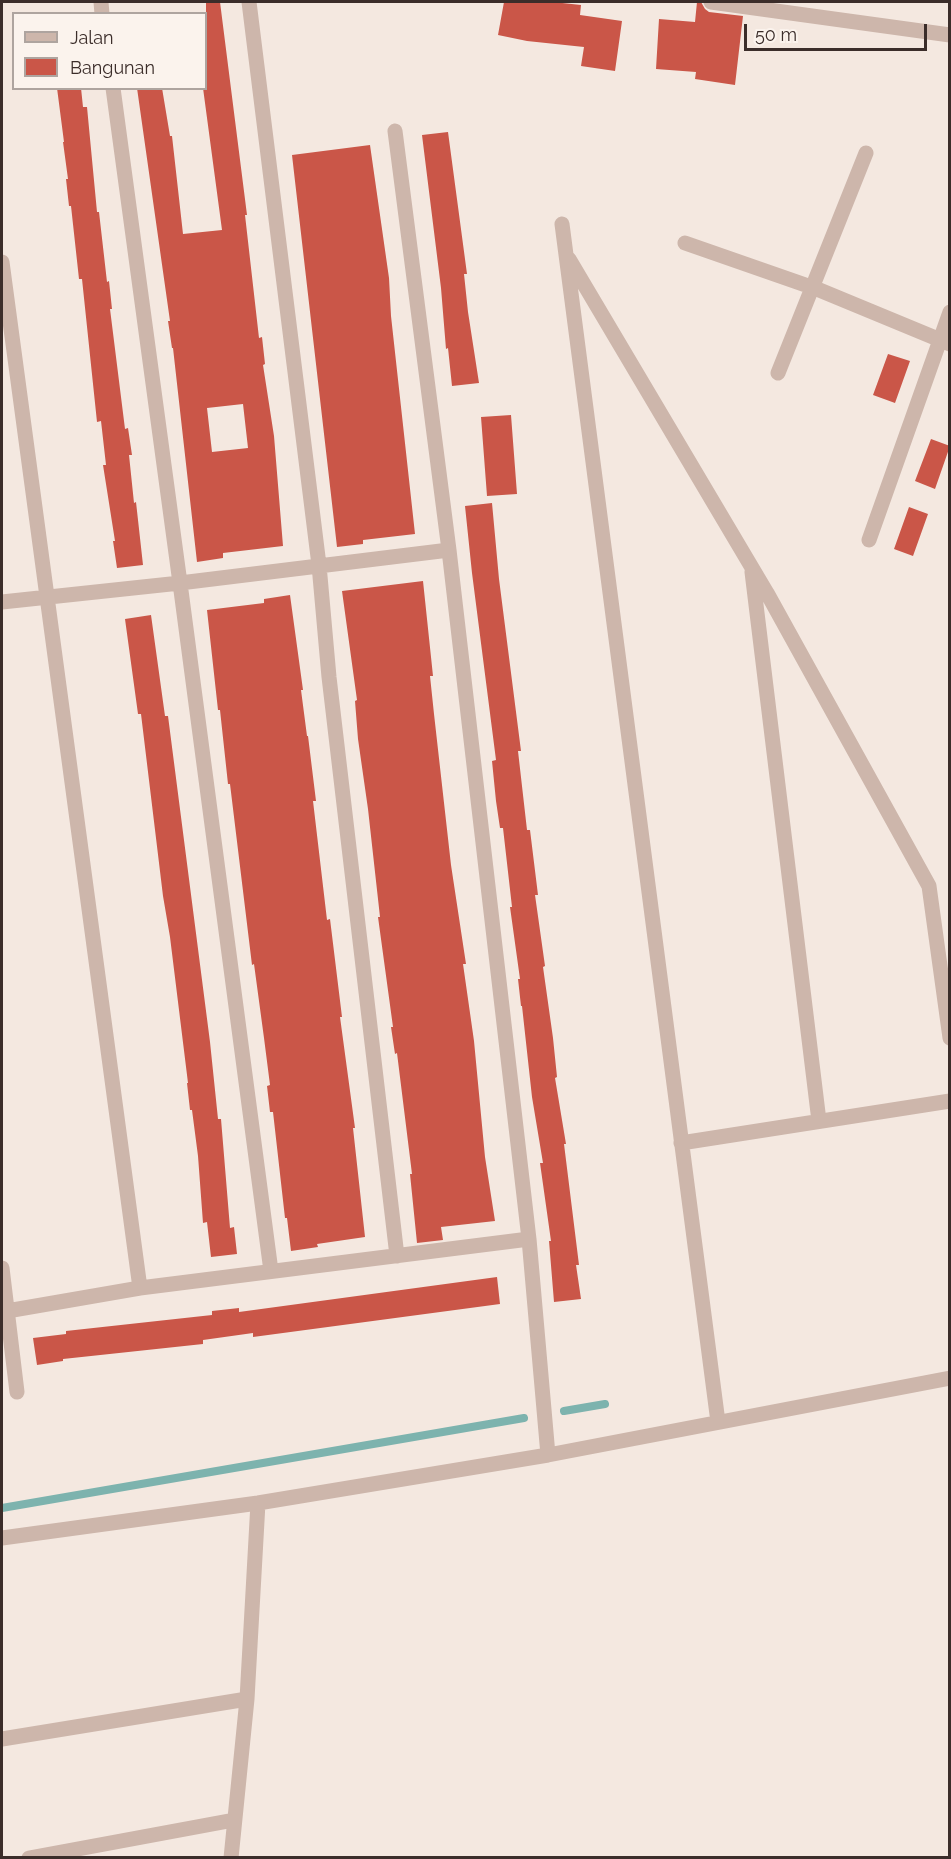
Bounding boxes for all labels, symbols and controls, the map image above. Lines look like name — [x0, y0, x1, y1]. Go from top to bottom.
legend — [12, 12, 207, 90]
scale bar — [747, 12, 930, 50]
text: 50 m — [755, 24, 797, 45]
text: Jalan — [70, 27, 114, 48]
text: Bangunan — [70, 57, 155, 78]

